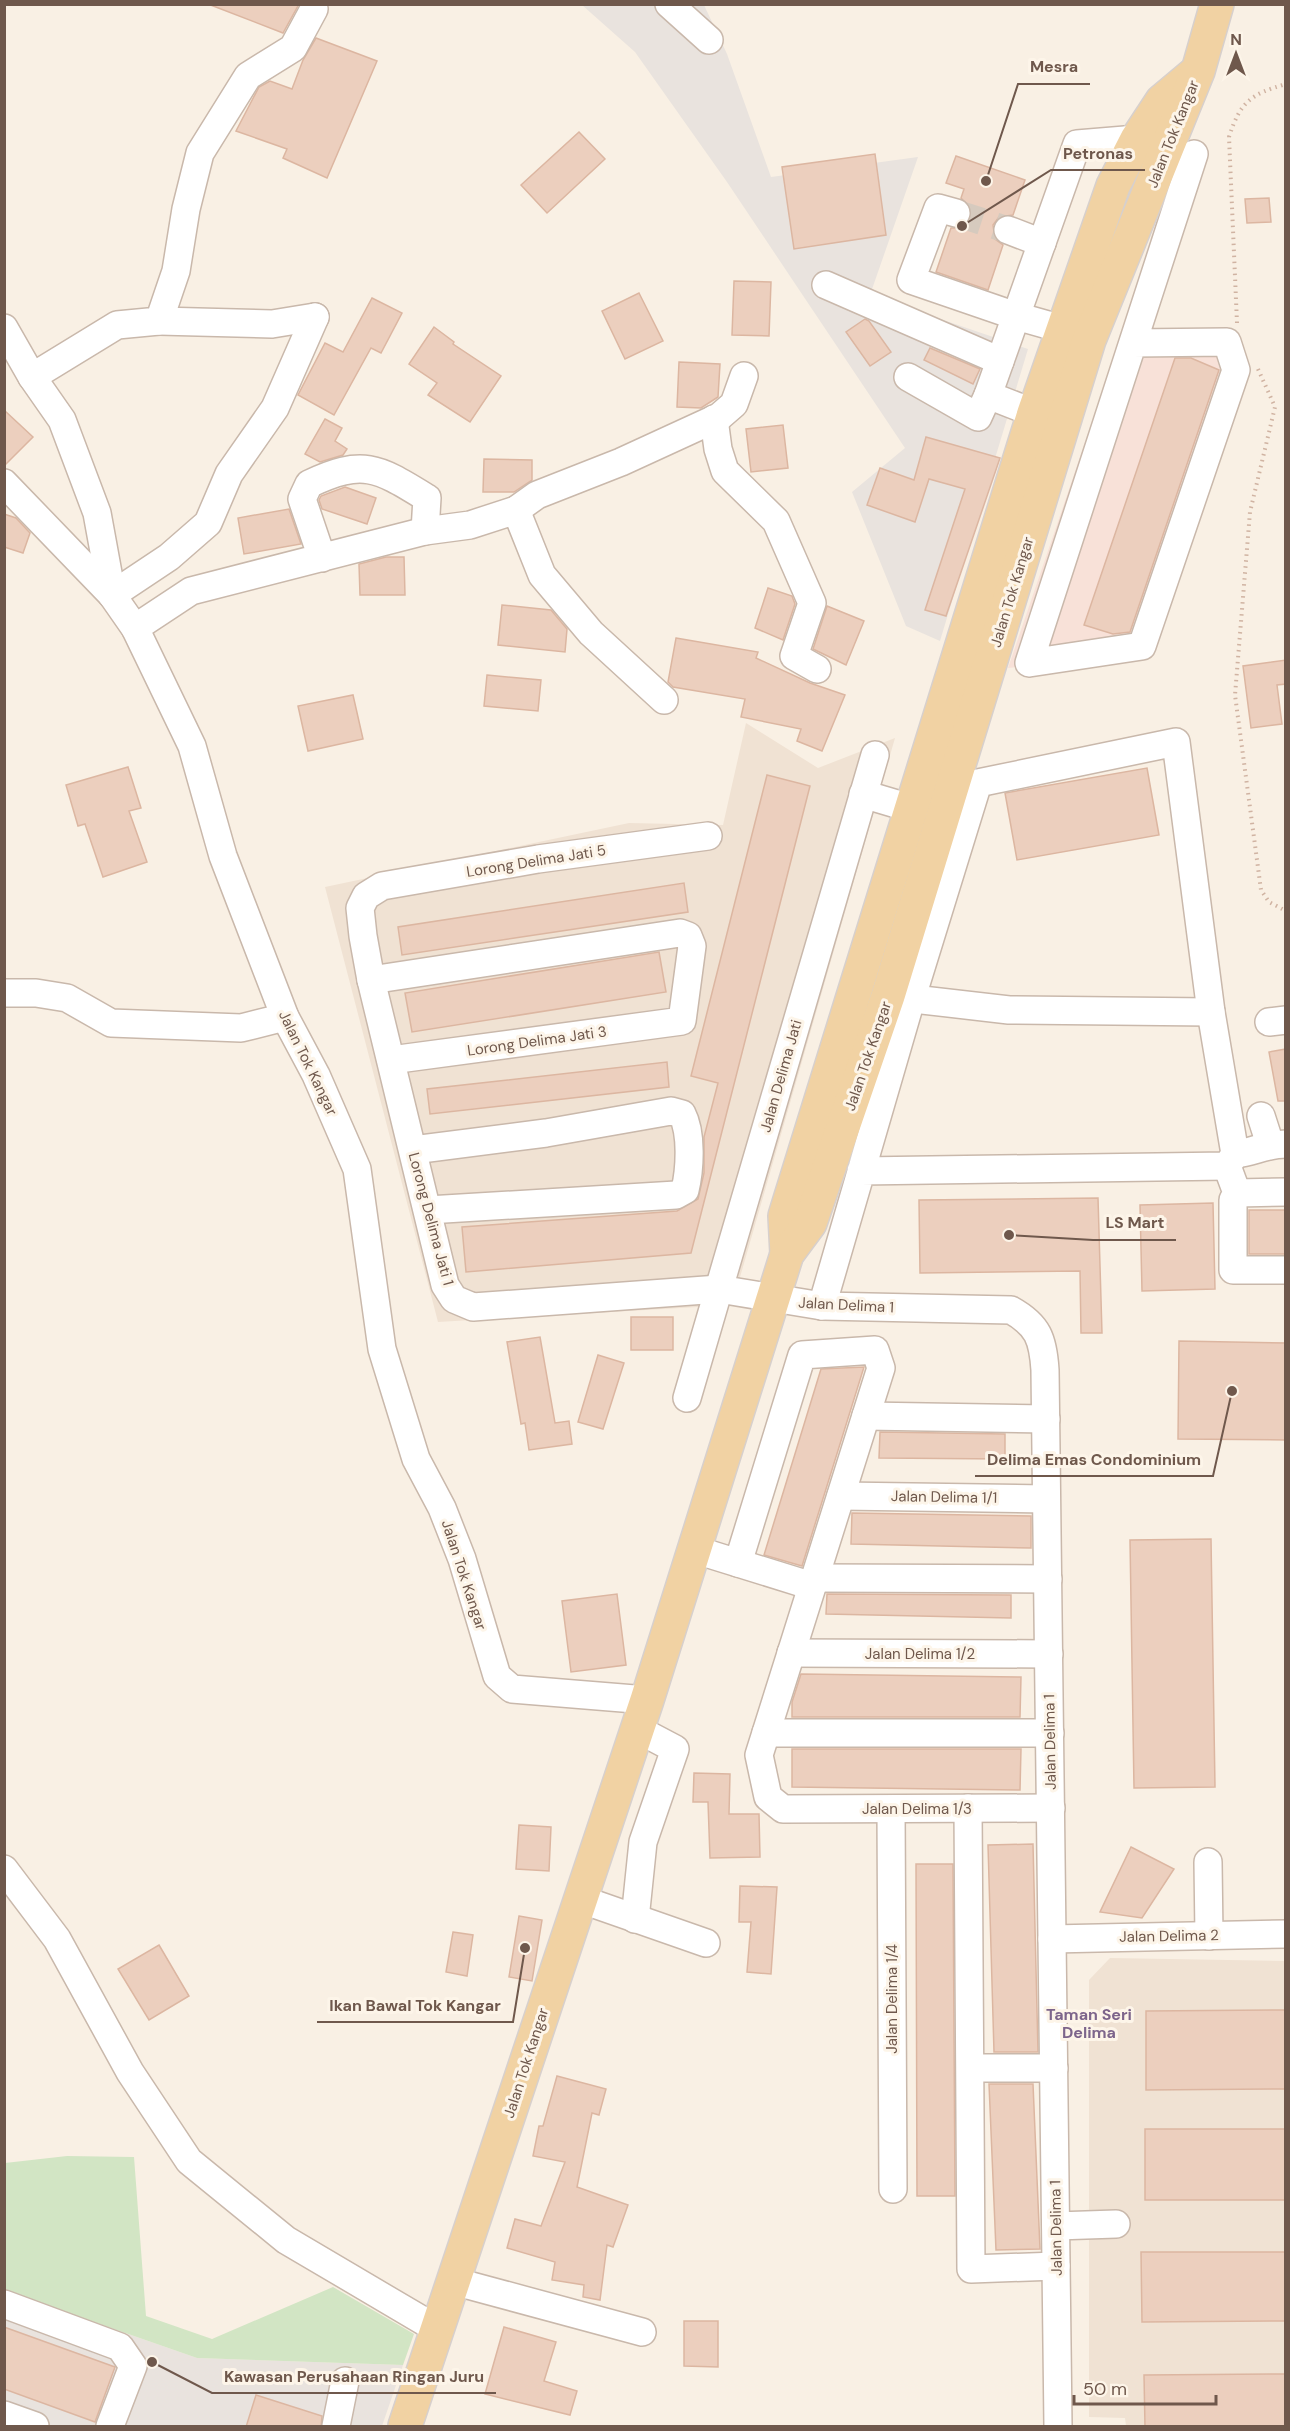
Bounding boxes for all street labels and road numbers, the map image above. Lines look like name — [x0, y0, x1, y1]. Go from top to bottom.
street label: Jalan Tok Kangar — [1142, 77, 1204, 191]
street label: Jalan Tok Kangar — [986, 534, 1038, 650]
street label: Lorong Delima Jati 5 — [465, 840, 607, 882]
street label: Jalan Tok Kangar — [840, 998, 896, 1113]
street label: Jalan Tok Kangar — [274, 1007, 342, 1119]
street label: Jalan Delima Jati — [755, 1017, 807, 1135]
street label: Lorong Delima Jati 3 — [466, 1021, 608, 1061]
street label: Lorong Delima Jati 1 — [404, 1150, 458, 1288]
street label: Jalan Delima 1 — [798, 1293, 894, 1317]
street label: Jalan Delima 1/1 — [891, 1486, 997, 1508]
street label: Jalan Tok Kangar — [437, 1517, 491, 1633]
street label: Jalan Delima 1/2 — [865, 1644, 975, 1664]
street label: Jalan Delima 1 — [1039, 1694, 1061, 1790]
street label: Jalan Delima 1/3 — [862, 1799, 972, 1819]
street label: Jalan Delima 2 — [1119, 1925, 1219, 1947]
street label: Jalan Delima 1/4 — [882, 1944, 902, 2054]
street label: Jalan Tok Kangar — [499, 2005, 553, 2121]
street label: Jalan Delima 1 — [1045, 2180, 1067, 2276]

